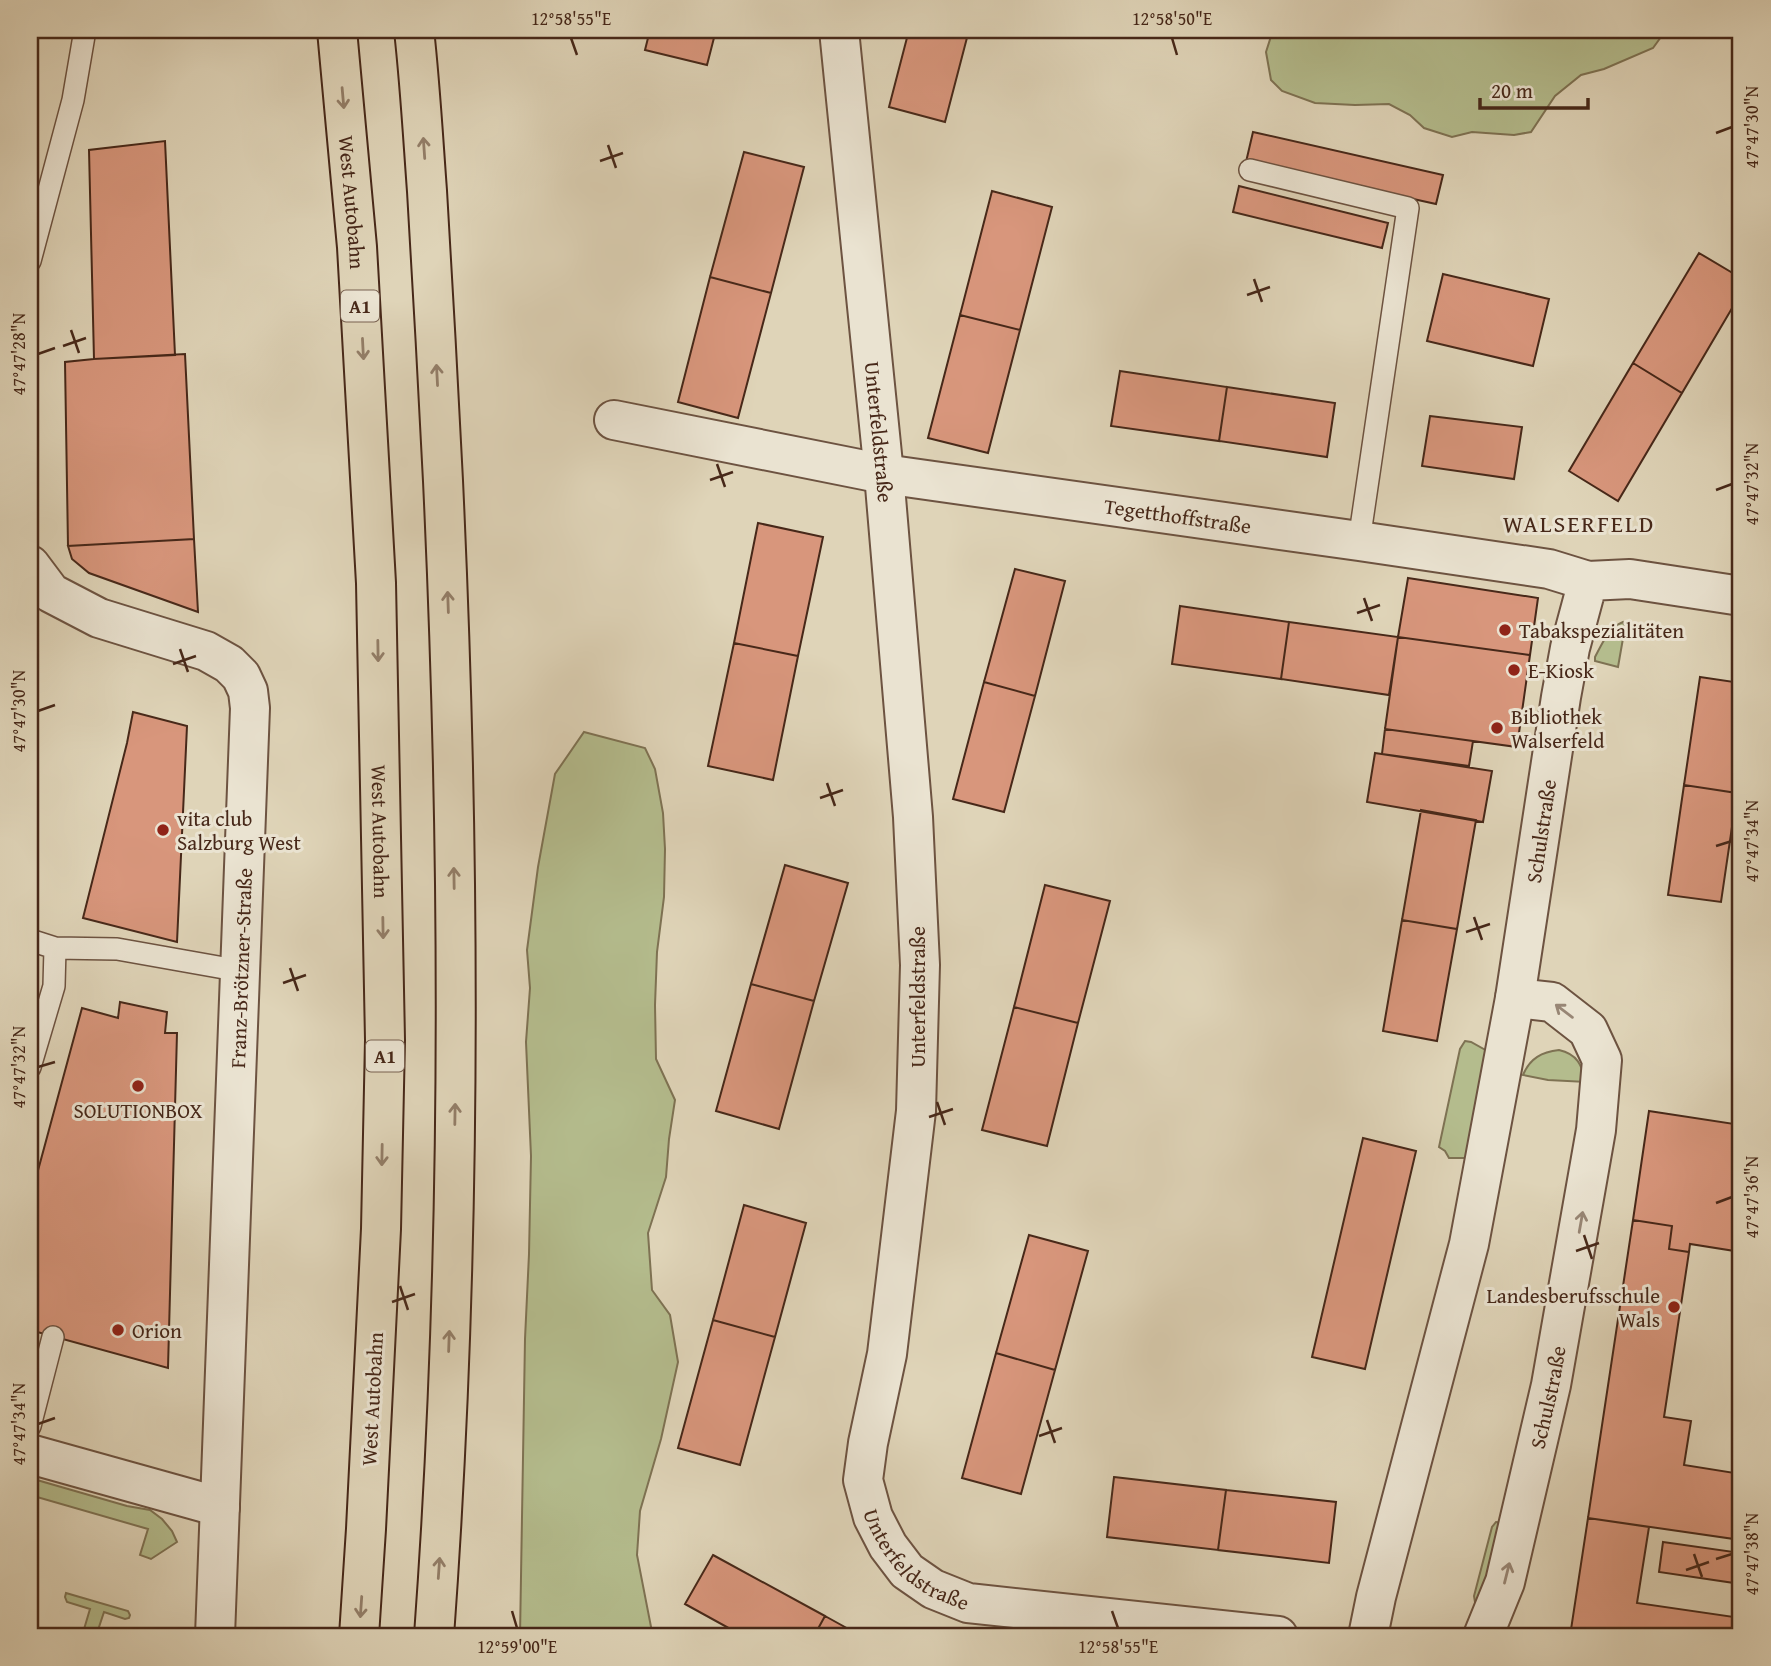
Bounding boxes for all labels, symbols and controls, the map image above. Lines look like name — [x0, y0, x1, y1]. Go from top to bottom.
text: 12°58'55"E — [531, 5, 611, 32]
text: 12°58'50"E — [1132, 5, 1212, 32]
scale bar — [1480, 66, 1589, 110]
text: 20 m — [1491, 75, 1533, 106]
text: 47°47'30"N — [1738, 85, 1765, 168]
one-way arrow — [337, 86, 350, 109]
street label: West Autobahn — [331, 134, 374, 270]
one-way arrow — [417, 136, 430, 159]
road number: A1 — [341, 290, 379, 322]
text: 47°47'28"N — [5, 312, 32, 395]
one-way arrow — [356, 337, 369, 360]
street label: Unterfeldstraße — [857, 360, 902, 504]
one-way arrow — [431, 363, 444, 386]
text: 47°47'32"N — [1738, 442, 1765, 525]
street label: Tegetthoffstraße — [1102, 490, 1253, 541]
district label: WALSERFELD — [1503, 506, 1655, 541]
one-way arrow — [442, 591, 455, 614]
place label: Tabakspezialitäten — [1519, 615, 1684, 646]
marker: Tabakspezialitäten — [1497, 622, 1513, 638]
one-way arrow — [371, 640, 384, 663]
place label: E-Kiosk — [1528, 655, 1594, 686]
marker: E-Kiosk — [1506, 662, 1522, 678]
text: 47°47'30"N — [5, 669, 32, 752]
place label: Bibliothek Walserfeld — [1511, 701, 1605, 756]
marker: Bibliothek Walserfeld — [1489, 720, 1505, 736]
street label: West Autobahn — [364, 764, 398, 899]
street label: Schulstraße — [1517, 777, 1564, 885]
text: 47°47'34"N — [1738, 799, 1765, 882]
place label: vita club Salzburg West — [177, 803, 301, 858]
marker: vita club Salzburg West — [155, 822, 171, 838]
street label: Franz-Brötzner-Straße — [222, 867, 260, 1069]
one-way arrow — [448, 867, 461, 890]
one-way arrow — [376, 916, 390, 939]
street label: Unterfeldstraße — [902, 926, 933, 1068]
one-way arrow — [1555, 1003, 1574, 1018]
text: 47°47'32"N — [5, 1025, 32, 1108]
road number: A1 — [366, 1040, 404, 1072]
marker: SOLUTIONBOX — [130, 1078, 146, 1094]
place label: SOLUTIONBOX — [74, 1095, 202, 1126]
one-way arrow — [448, 1102, 461, 1125]
one-way arrow — [376, 1143, 389, 1166]
text: 47°47'36"N — [1738, 1155, 1765, 1238]
one-way arrow — [1575, 1211, 1588, 1234]
place label: Landesberufsschule Wals — [1487, 1280, 1660, 1335]
marker: Landesberufsschule Wals — [1666, 1299, 1682, 1315]
place label: Orion — [132, 1315, 182, 1346]
marker: Orion — [110, 1322, 126, 1338]
one-way arrow — [443, 1330, 456, 1353]
street label: West Autobahn — [353, 1331, 391, 1467]
street label: Schulstraße — [1521, 1343, 1573, 1452]
text: 47°47'34"N — [5, 1382, 32, 1465]
street label: Unterfeldstraße — [856, 1505, 974, 1618]
text: 47°47'38"N — [1738, 1512, 1765, 1595]
one-way arrow — [433, 1557, 446, 1580]
one-way arrow — [1501, 1562, 1514, 1584]
one-way arrow — [354, 1596, 367, 1618]
text: 12°59'00"E — [477, 1633, 557, 1660]
text: 12°58'55"E — [1078, 1633, 1158, 1660]

